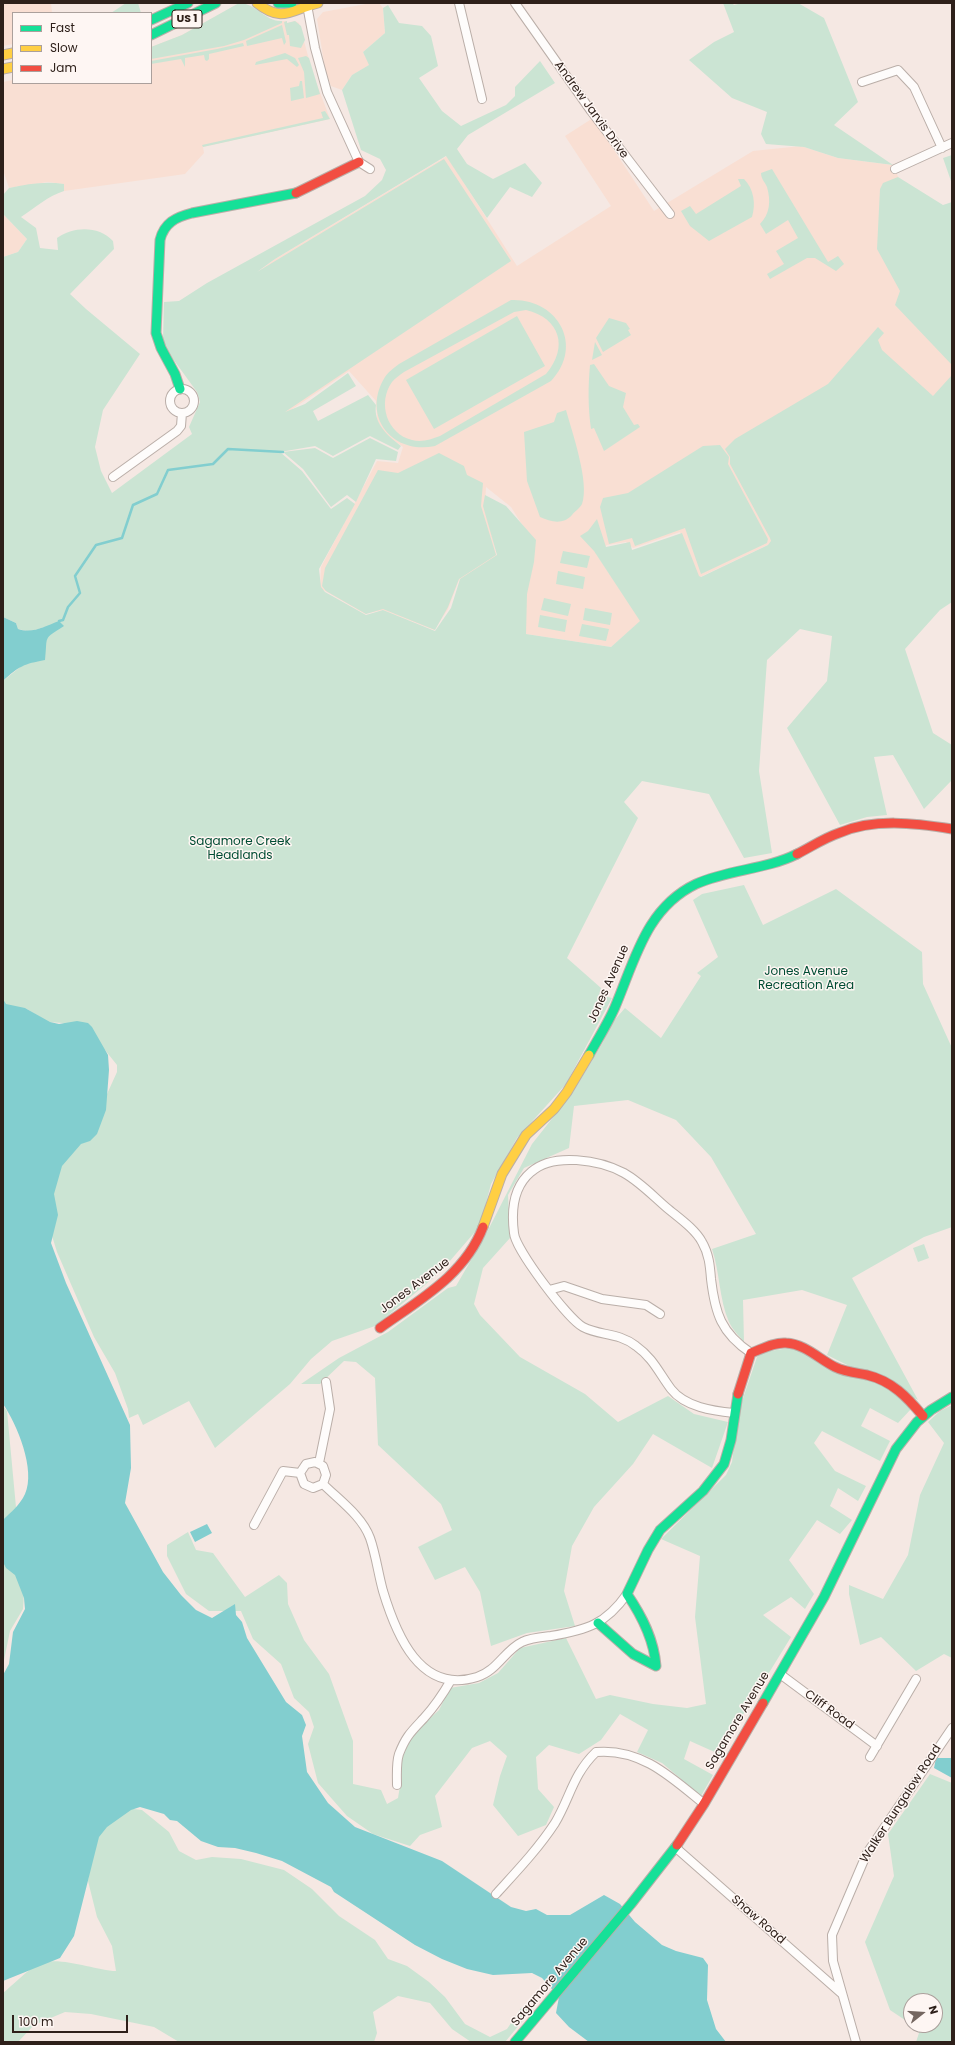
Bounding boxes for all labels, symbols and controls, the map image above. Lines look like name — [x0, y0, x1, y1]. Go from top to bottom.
road number: US 1 — [172, 10, 202, 28]
legend — [12, 12, 152, 84]
text: Fast — [50, 19, 75, 36]
text: Slow — [50, 39, 78, 56]
street label: Andrew Jarvis Drive — [551, 58, 631, 162]
text: Jam — [50, 59, 77, 76]
park label: Sagamore Creek Headlands — [189, 835, 291, 863]
street label: Jones Avenue — [585, 943, 633, 1025]
park label: Jones Avenue Recreation Area — [758, 965, 854, 993]
street label: Jones Avenue — [377, 1255, 453, 1317]
street label: Sagamore Avenue — [703, 1669, 773, 1773]
street label: Cliff Road — [802, 1687, 856, 1733]
street label: Walker Bungalow Road — [857, 1742, 945, 1866]
street label: Shaw Road — [728, 1893, 788, 1947]
street label: Sagamore Avenue — [509, 1935, 591, 2029]
north arrow — [903, 1993, 943, 2033]
text: N — [925, 2003, 942, 2016]
scale bar — [14, 2007, 130, 2033]
text: 100 m — [19, 2013, 53, 2030]

